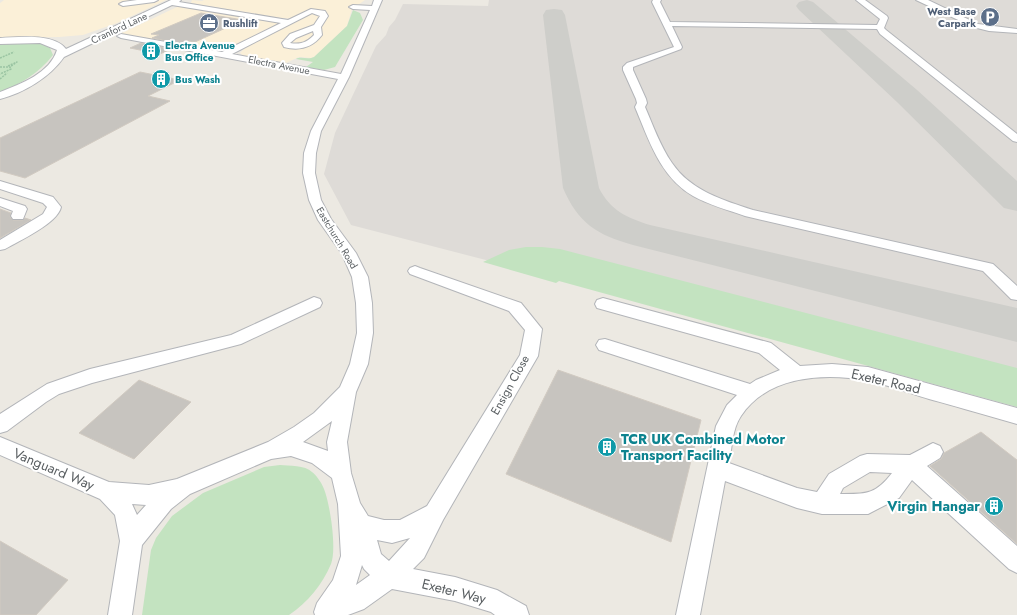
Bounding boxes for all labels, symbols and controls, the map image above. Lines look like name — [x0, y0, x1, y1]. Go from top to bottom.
place label: West Base Carpark — [927, 4, 976, 31]
parking icon: West Base Carpark — [979, 6, 1001, 28]
street label: Cranford Lane — [88, 8, 150, 48]
office icon: Rushlift — [198, 12, 220, 34]
place label: Rushlift — [223, 16, 258, 31]
place label: Electra Avenue Bus Office — [165, 38, 235, 65]
building icon: Electra Avenue Bus Office — [140, 40, 162, 62]
street label: Electra Avenue — [247, 52, 311, 78]
building icon: Bus Wash — [150, 68, 172, 90]
place label: Bus Wash — [175, 72, 221, 87]
street label: Eastchurch Road — [313, 204, 361, 272]
street label: Ensign Close — [486, 352, 534, 418]
street label: Exeter Road — [849, 363, 923, 399]
place label: TCR UK Combined Motor Transport Facility — [621, 429, 785, 465]
building icon: TCR UK Combined Motor Transport Facility — [596, 436, 618, 458]
street label: Vanguard Way — [10, 443, 98, 495]
building icon: Virgin Hangar — [983, 495, 1005, 517]
place label: Virgin Hangar — [886, 496, 980, 516]
street label: Exeter Way — [420, 573, 489, 609]

